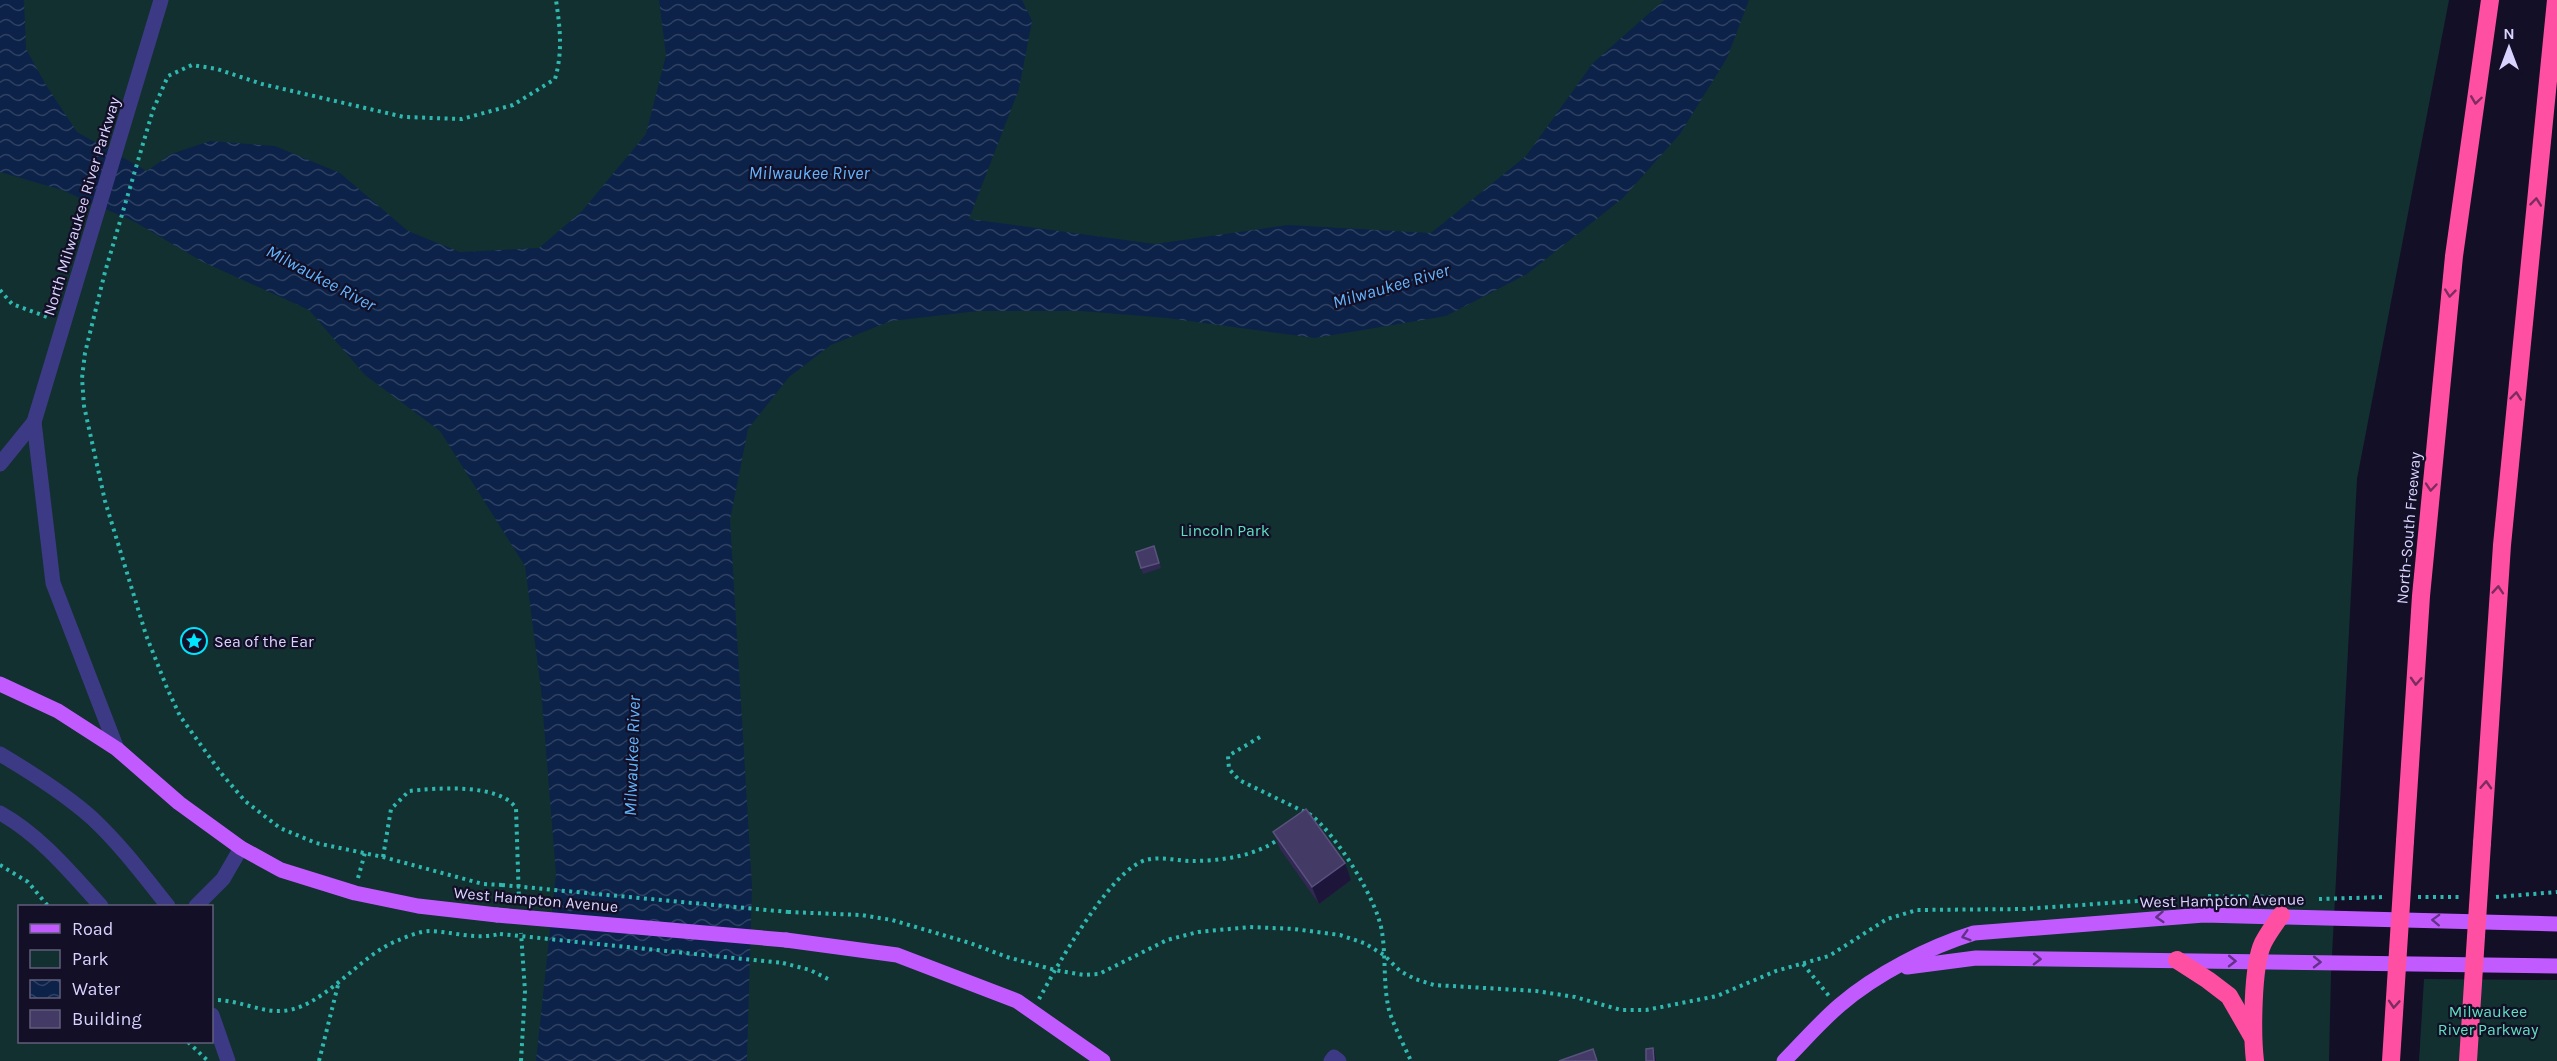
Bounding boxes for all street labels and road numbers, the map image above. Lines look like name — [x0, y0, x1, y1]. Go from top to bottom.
street label: North Milwaukee River Parkway — [39, 94, 124, 318]
street label: North-South Freeway — [2392, 451, 2425, 605]
street label: West Hampton Avenue — [453, 883, 619, 916]
street label: West Hampton Avenue — [2139, 890, 2305, 911]

